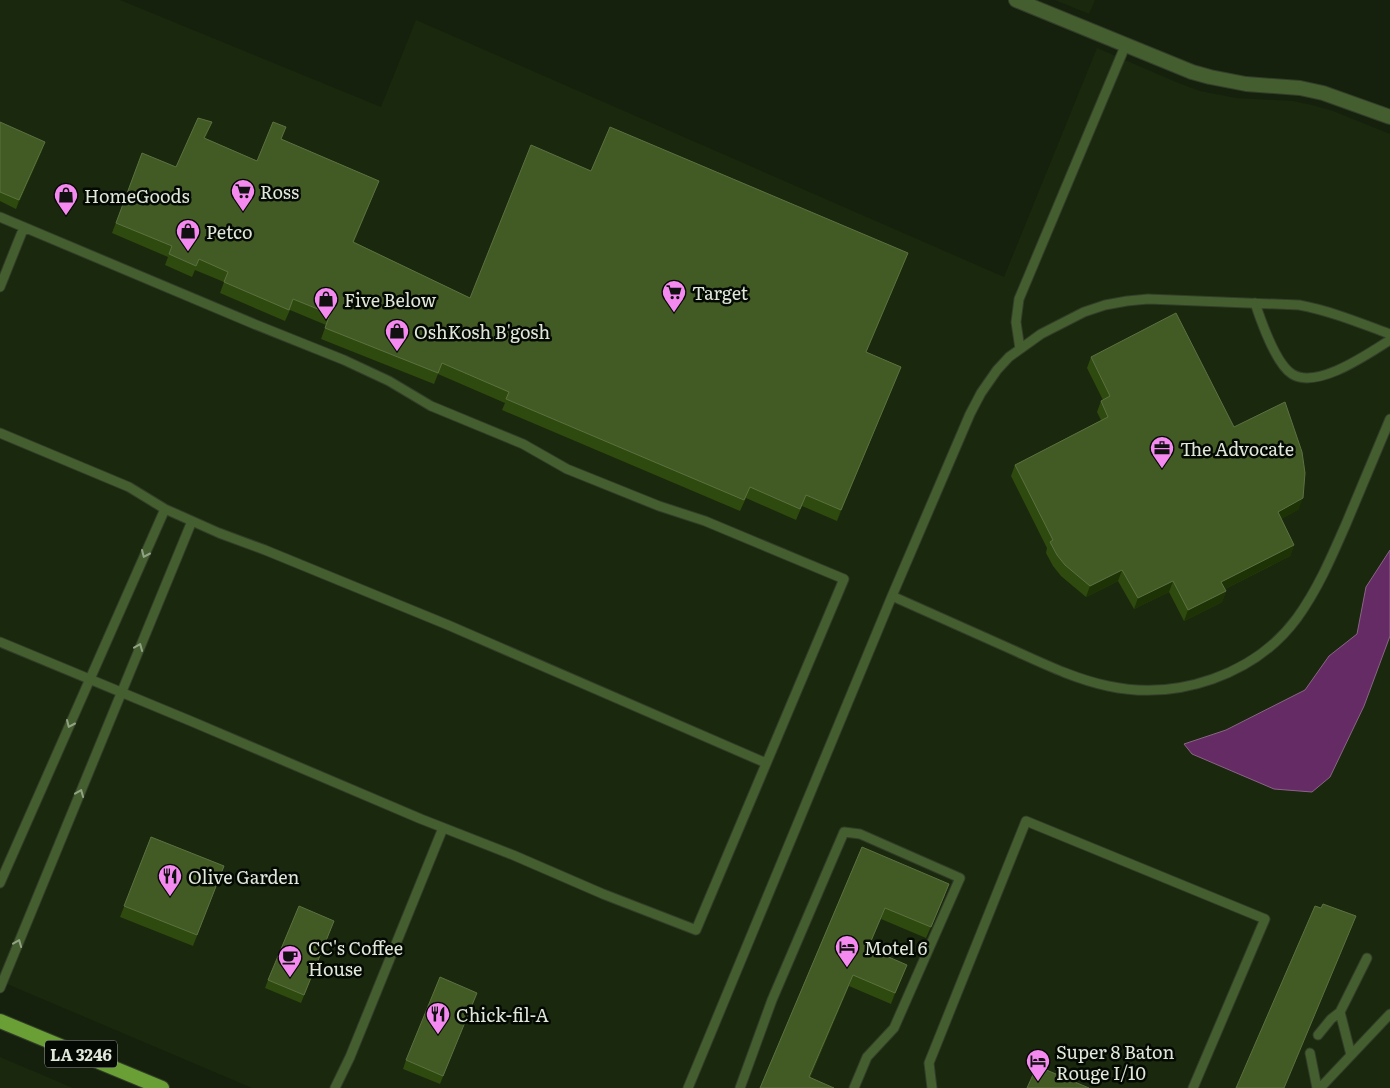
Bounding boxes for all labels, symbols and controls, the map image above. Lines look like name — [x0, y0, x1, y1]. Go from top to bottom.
supermarket icon: Ross — [230, 178, 256, 212]
place label: Ross — [260, 178, 299, 205]
shop icon: HomeGoods — [53, 182, 79, 216]
place label: HomeGoods — [84, 182, 190, 209]
shop icon: Petco — [175, 218, 201, 252]
place label: Petco — [206, 218, 253, 245]
supermarket icon: Target — [661, 279, 687, 313]
place label: Target — [692, 279, 749, 306]
shop icon: Five Below — [313, 286, 339, 320]
place label: Five Below — [344, 286, 437, 313]
shop icon: OshKosh B'gosh — [384, 318, 410, 352]
place label: OshKosh B'gosh — [414, 318, 550, 345]
office icon: The Advocate — [1149, 435, 1175, 469]
place label: The Advocate — [1180, 435, 1294, 462]
one-way arrow — [141, 549, 152, 558]
one-way arrow — [133, 643, 144, 652]
one-way arrow — [65, 719, 76, 728]
one-way arrow — [74, 789, 84, 798]
restaurant icon: Olive Garden — [157, 863, 183, 897]
place label: Olive Garden — [188, 863, 300, 890]
place label: CC's Coffee House — [308, 934, 403, 982]
hotel icon: Motel 6 — [834, 934, 860, 968]
place label: Motel 6 — [864, 934, 928, 961]
one-way arrow — [12, 939, 23, 948]
cafe icon: CC's Coffee House — [277, 944, 303, 978]
restaurant icon: Chick-fil-A — [425, 1001, 451, 1035]
place label: Chick-fil-A — [456, 1001, 549, 1028]
place label: Super 8 Baton Rouge I/10 — [1056, 1038, 1174, 1086]
road number: LA 3246 — [45, 1040, 117, 1068]
hotel icon: Super 8 Baton Rouge I/10 — [1025, 1048, 1051, 1082]

